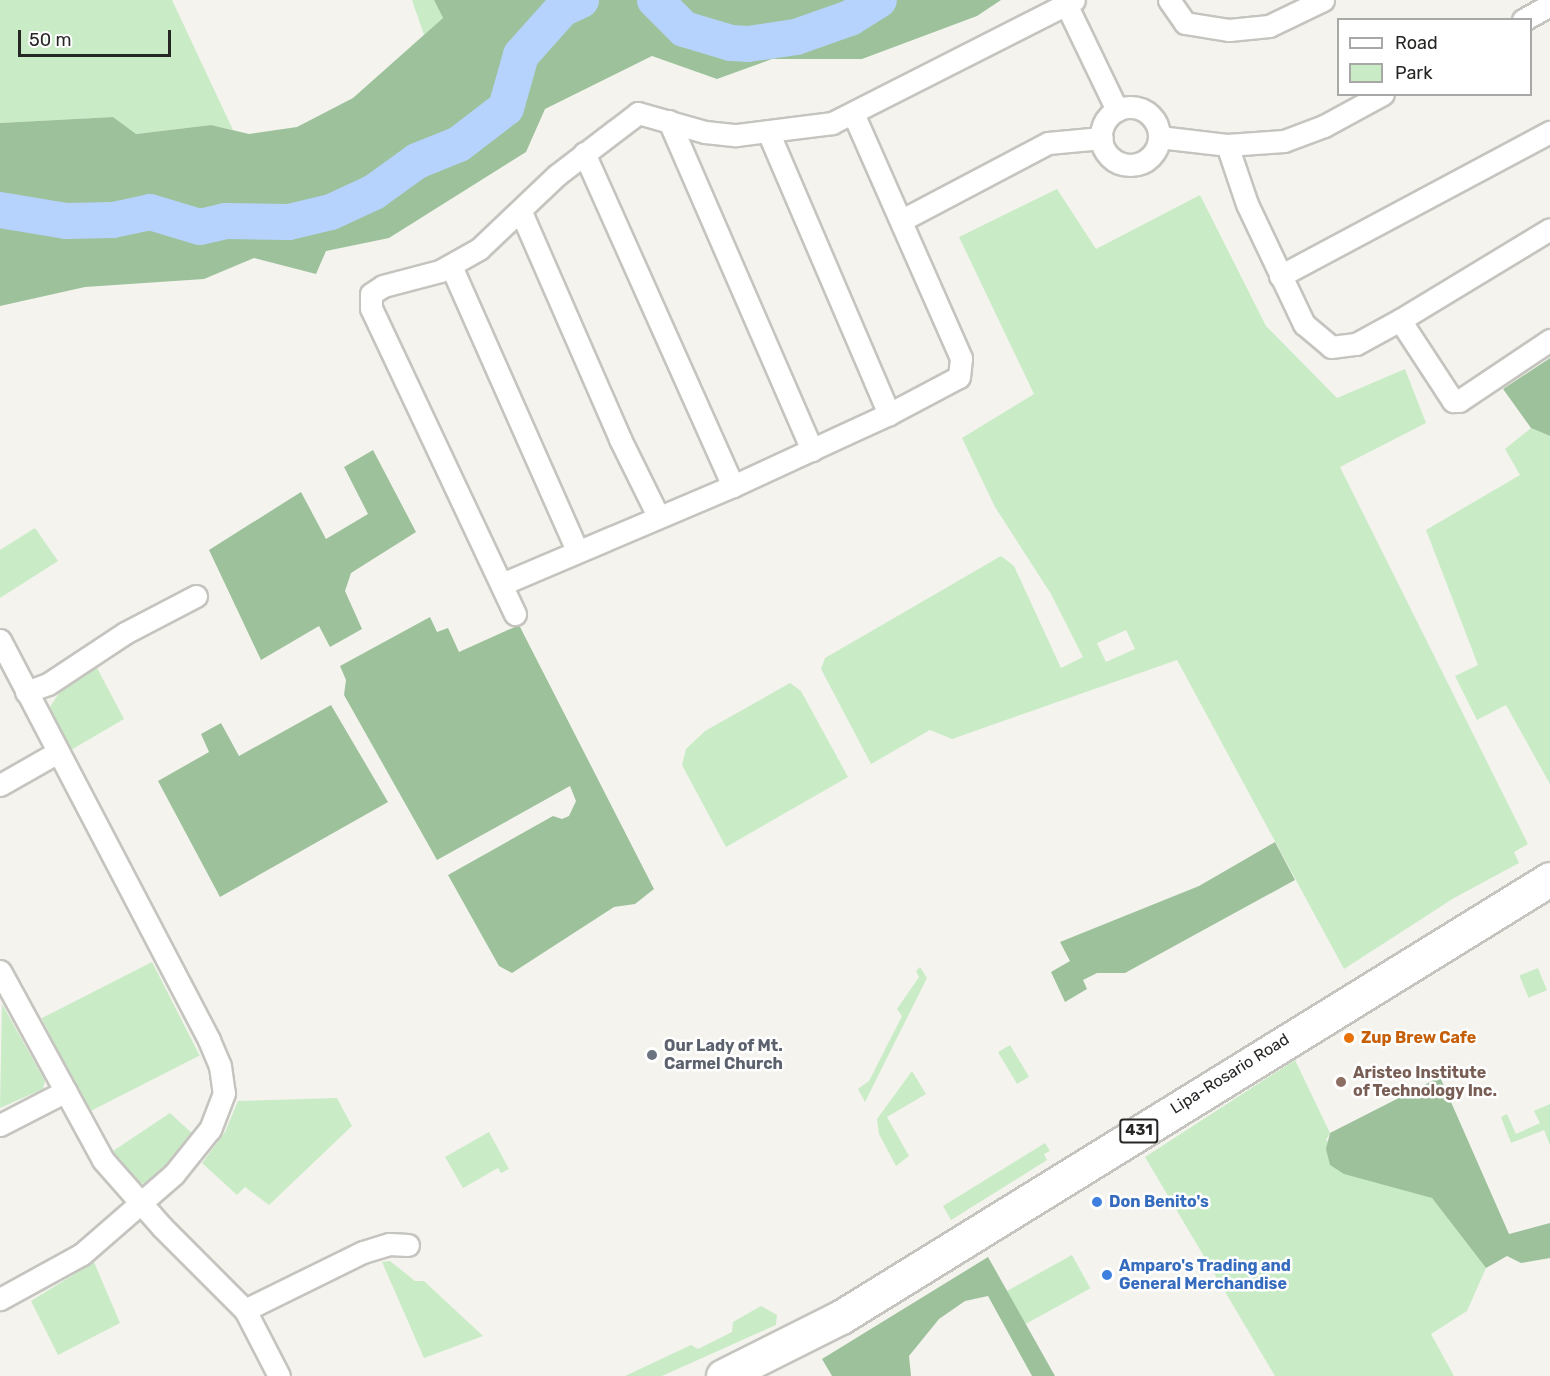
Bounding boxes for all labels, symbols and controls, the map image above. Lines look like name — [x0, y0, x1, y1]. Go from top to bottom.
scale bar — [21, 18, 174, 56]
legend — [1337, 18, 1532, 96]
text: 50 m — [29, 29, 72, 51]
text: Road — [1395, 32, 1438, 54]
text: Park — [1395, 62, 1432, 84]
place label: Zup Brew Cafe — [1361, 1028, 1477, 1048]
street label: Lipa-Rosario Road — [1167, 1030, 1293, 1118]
marker: Zup Brew Cafe — [1342, 1031, 1356, 1045]
place label: Our Lady of Mt. Carmel Church — [664, 1036, 784, 1074]
marker: Our Lady of Mt. Carmel Church — [645, 1048, 659, 1062]
place label: Aristeo Institute of Technology Inc. — [1353, 1063, 1498, 1101]
marker: Aristeo Institute of Technology Inc. — [1334, 1075, 1348, 1089]
road number: 431 — [1118, 1119, 1160, 1143]
place label: Don Benito's — [1109, 1192, 1209, 1212]
marker: Don Benito's — [1090, 1195, 1104, 1209]
place label: Amparo's Trading and General Merchandise — [1119, 1256, 1291, 1294]
marker: Amparo's Trading and General Merchandise — [1100, 1268, 1114, 1282]

